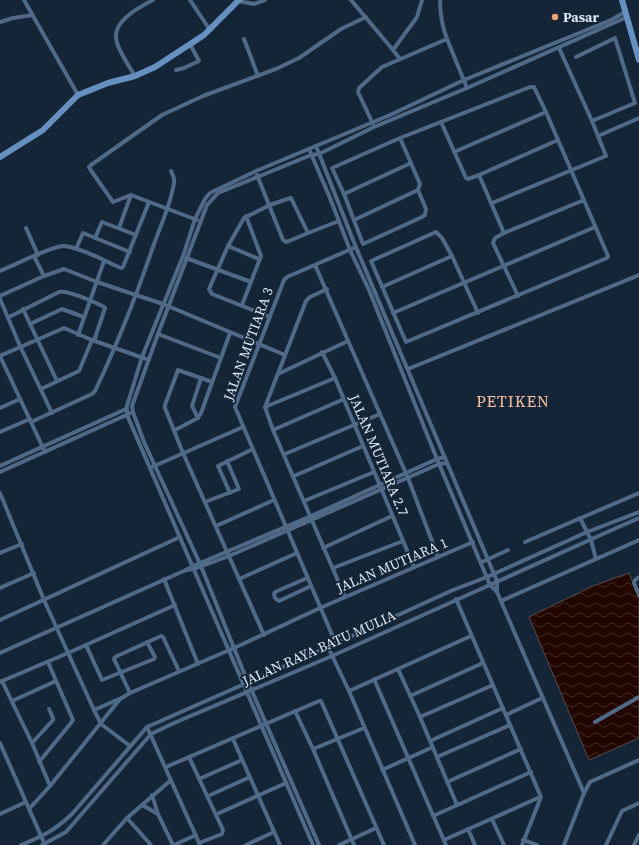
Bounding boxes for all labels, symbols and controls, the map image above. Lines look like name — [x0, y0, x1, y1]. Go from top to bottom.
place label: Pasar — [563, 7, 599, 27]
marker: Pasar — [550, 12, 560, 22]
street label: JALAN MUTIARA 3 — [218, 285, 278, 404]
street label: JALAN MUTIARA 2.7 — [344, 390, 414, 519]
district label: PETIKEN — [476, 390, 550, 412]
street label: JALAN MUTIARA 1 — [332, 533, 451, 598]
street label: JALAN RAYA BATU MULIA — [238, 605, 400, 691]

